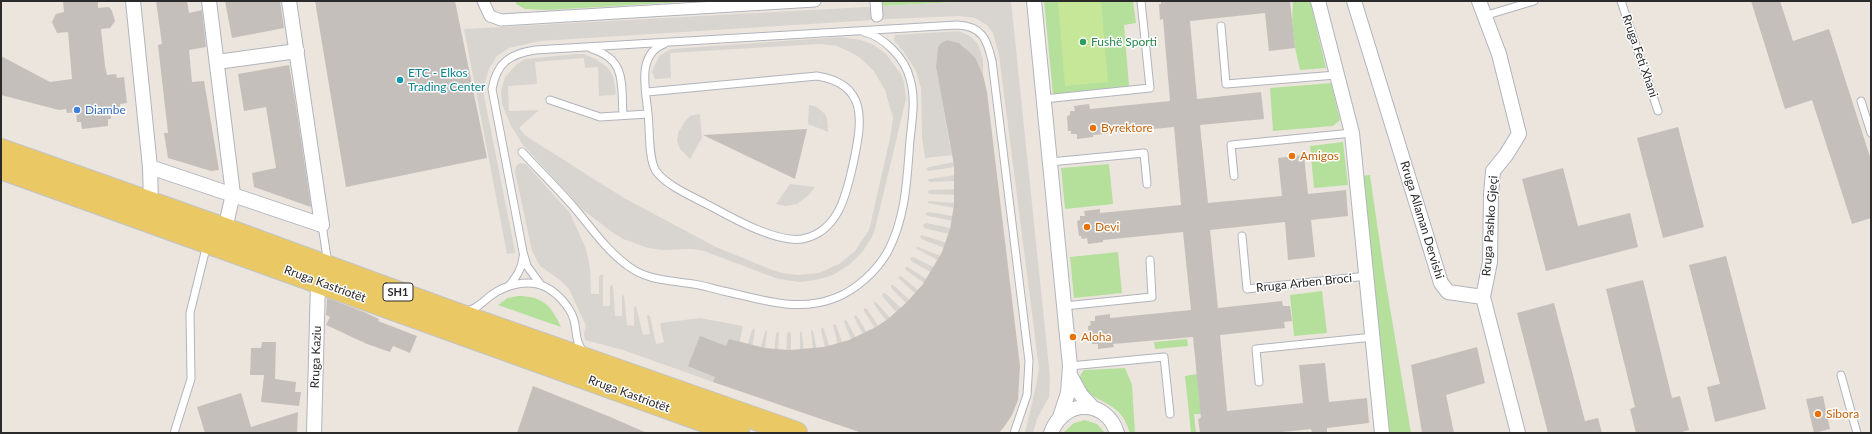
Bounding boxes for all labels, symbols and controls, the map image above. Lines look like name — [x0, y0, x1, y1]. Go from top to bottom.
street label: Rruga Feti Xhani — [1619, 13, 1661, 99]
place label: Fushë Sporti — [1091, 35, 1157, 49]
marker: Fushë Sporti — [1078, 37, 1088, 47]
place label: ETC - Elkos Trading Center — [408, 66, 485, 94]
marker: ETC - Elkos Trading Center — [395, 75, 405, 85]
place label: Diambe — [85, 103, 126, 117]
marker: Diambe — [72, 105, 82, 115]
place label: Byrektore — [1101, 121, 1153, 135]
marker: Byrektore — [1088, 123, 1098, 133]
place label: Amigos — [1300, 149, 1339, 163]
marker: Amigos — [1287, 151, 1297, 161]
street label: Rruga Allaman Dervishi — [1397, 159, 1447, 281]
street label: Rruga Pashko Gjeçi — [1479, 175, 1501, 277]
place label: Devi — [1095, 220, 1119, 234]
marker: Devi — [1082, 222, 1092, 232]
street label: Rruga Kastriotët — [282, 263, 368, 305]
street label: Rruga Arben Broci — [1255, 271, 1353, 295]
road number: SH1 — [383, 283, 413, 301]
street label: Rruga Kaziu — [308, 325, 324, 389]
place label: Aloha — [1081, 330, 1111, 344]
marker: Aloha — [1068, 332, 1078, 342]
street label: Rruga Kastriotët — [586, 373, 672, 415]
place label: Sibora — [1826, 407, 1859, 421]
marker: Sibora — [1813, 409, 1823, 419]

